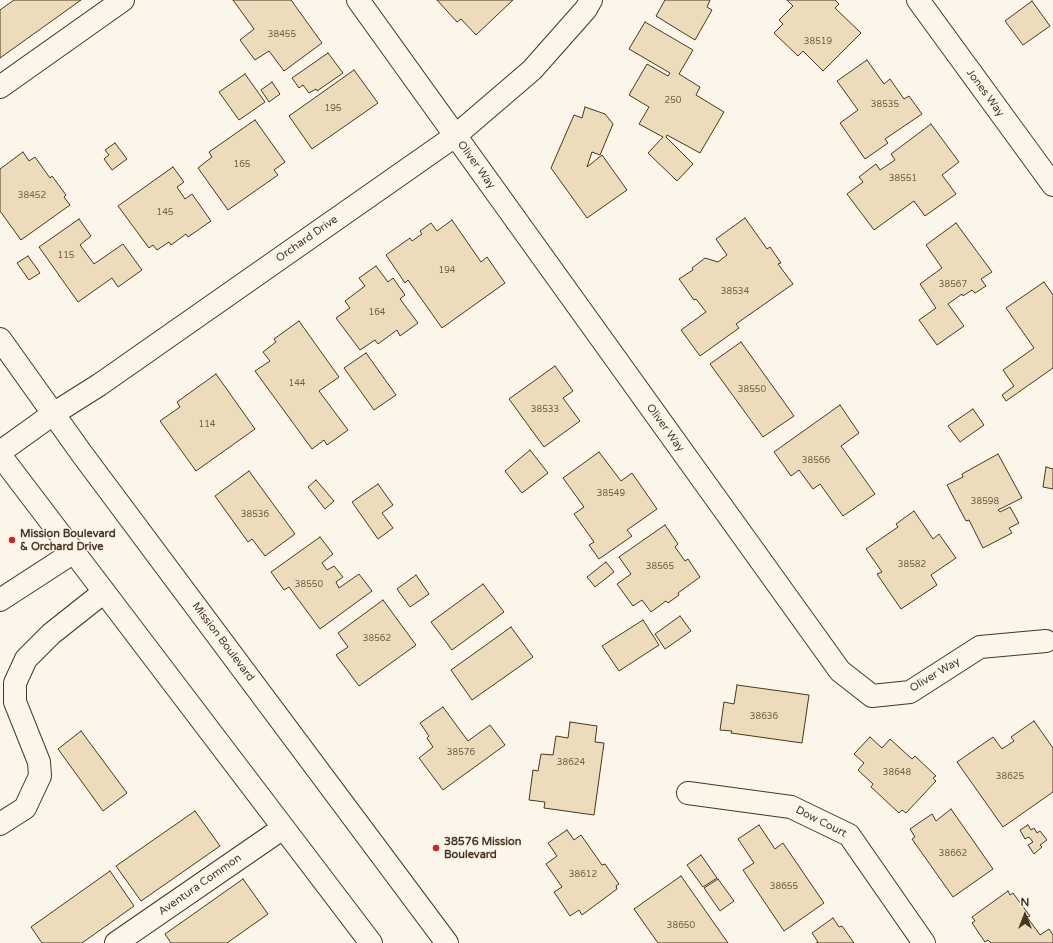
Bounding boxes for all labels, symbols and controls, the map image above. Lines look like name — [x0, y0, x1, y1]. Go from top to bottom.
house number: 38455 — [268, 30, 296, 40]
house number: 38519 — [804, 37, 832, 47]
street label: Jones Way — [963, 67, 1007, 119]
house number: 250 — [665, 96, 681, 106]
house number: 38535 — [871, 100, 899, 110]
house number: 195 — [325, 104, 341, 114]
street label: Oliver Way — [454, 138, 498, 192]
house number: 165 — [234, 160, 250, 170]
house number: 38551 — [889, 174, 917, 184]
house number: 38452 — [18, 191, 46, 201]
house number: 145 — [157, 208, 173, 218]
street label: Orchard Drive — [273, 213, 341, 265]
house number: 115 — [58, 251, 74, 261]
house number: 194 — [439, 266, 455, 276]
house number: 38567 — [939, 280, 967, 290]
house number: 38534 — [721, 287, 749, 297]
house number: 164 — [369, 308, 385, 318]
house number: 144 — [289, 379, 305, 389]
house number: 38550 — [738, 385, 766, 395]
street label: Oliver Way — [643, 401, 687, 455]
house number: 38533 — [531, 405, 559, 415]
house number: 114 — [199, 420, 215, 430]
house number: 38566 — [802, 456, 830, 466]
house number: 38549 — [597, 489, 625, 499]
house number: 38598 — [971, 497, 999, 507]
house number: 38536 — [241, 510, 269, 520]
place label: Mission Boulevard & Orchard Drive — [20, 527, 116, 553]
marker: Mission Boulevard & Orchard Drive — [7, 535, 17, 545]
house number: 38582 — [898, 560, 926, 570]
house number: 38565 — [646, 562, 674, 572]
house number: 38550 — [295, 580, 323, 590]
street label: Mission Boulevard — [189, 600, 257, 684]
house number: 38562 — [363, 634, 391, 644]
street label: Oliver Way — [908, 655, 962, 695]
house number: 38636 — [750, 712, 778, 722]
house number: 38576 — [447, 748, 475, 758]
house number: 38624 — [557, 758, 585, 768]
house number: 38648 — [883, 768, 911, 778]
house number: 38625 — [996, 772, 1024, 782]
street label: Dow Court — [793, 804, 849, 840]
place label: 38576 Mission Boulevard — [444, 835, 521, 861]
marker: 38576 Mission Boulevard — [431, 843, 441, 853]
house number: 38662 — [939, 849, 967, 859]
street label: Aventura Common — [156, 851, 244, 919]
house number: 38612 — [569, 870, 597, 880]
house number: 38655 — [770, 882, 798, 892]
north arrow — [1005, 895, 1045, 935]
text: N — [1021, 896, 1029, 909]
house number: 38650 — [667, 921, 695, 931]

